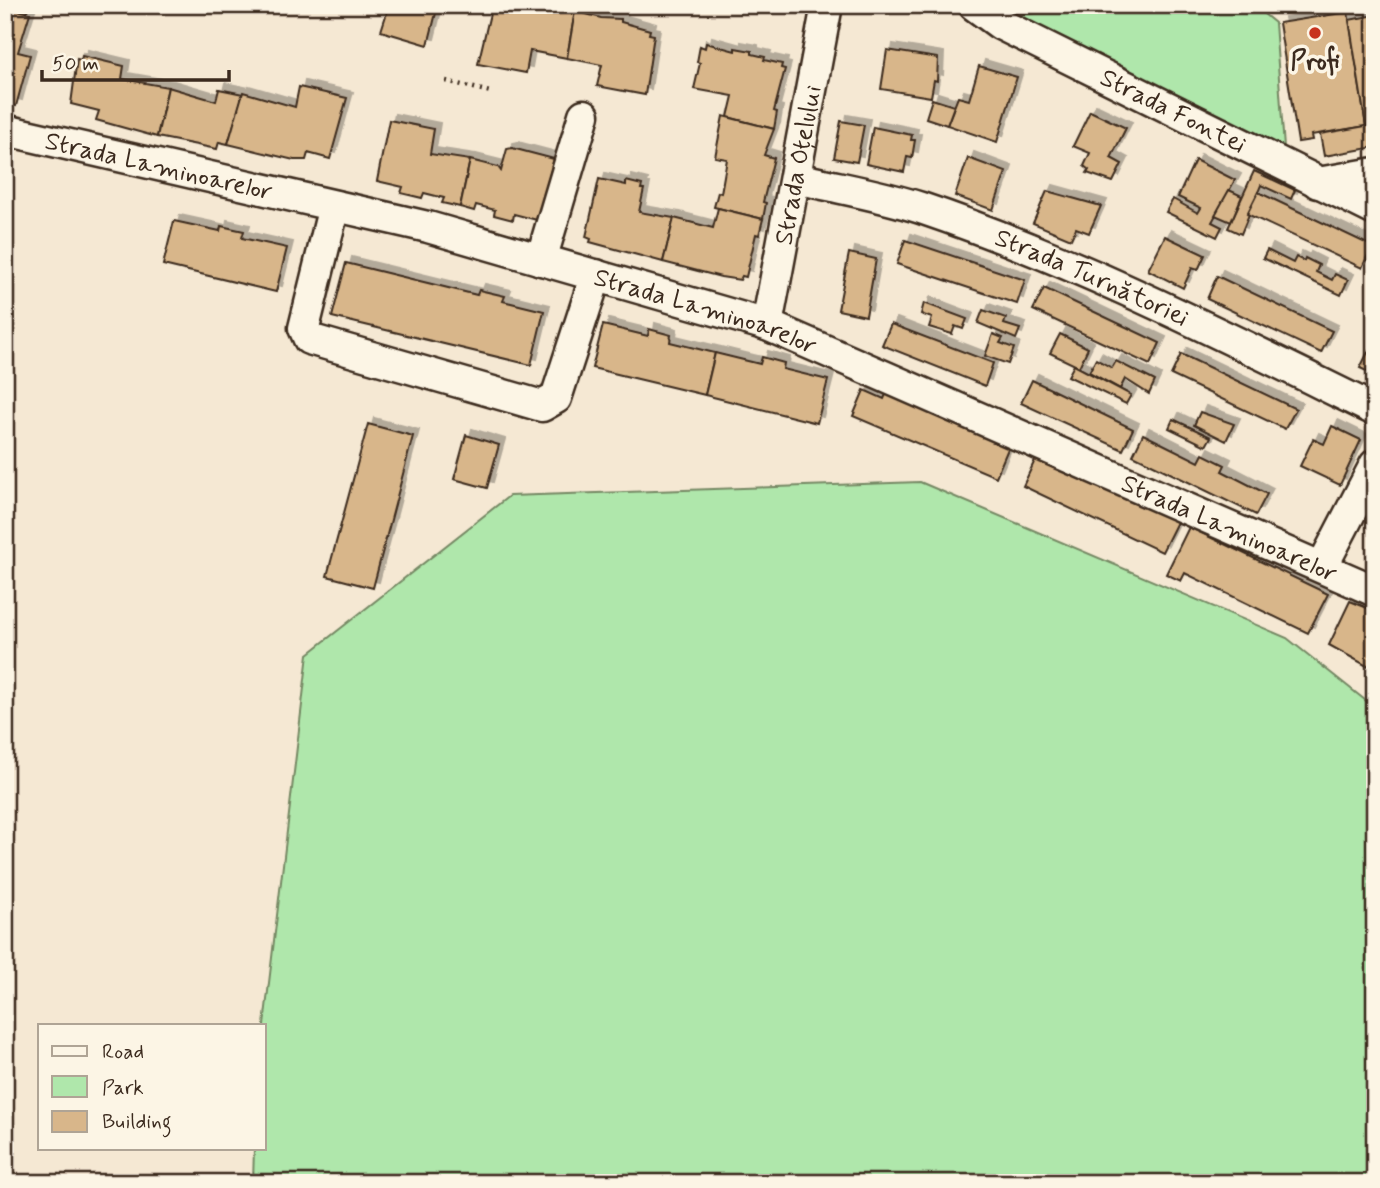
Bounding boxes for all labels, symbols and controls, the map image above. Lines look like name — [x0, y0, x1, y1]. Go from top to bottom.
marker: Profi — [1307, 25, 1323, 41]
scale bar — [42, 38, 229, 82]
place label: Profi — [1290, 45, 1340, 79]
text: 50 m — [52, 50, 99, 78]
street label: Strada Fontei — [1094, 61, 1252, 162]
street label: Strada Oțelului — [767, 83, 831, 248]
street label: Strada Laminoarelor — [41, 125, 276, 210]
street label: Strada Turnătoriei — [990, 221, 1194, 336]
street label: Strada Laminoarelor — [590, 261, 822, 364]
street label: Strada Laminoarelor — [1116, 467, 1342, 591]
legend — [38, 1024, 266, 1150]
text: Road — [102, 1038, 144, 1066]
text: Park — [102, 1074, 144, 1102]
text: Building — [102, 1108, 172, 1138]

